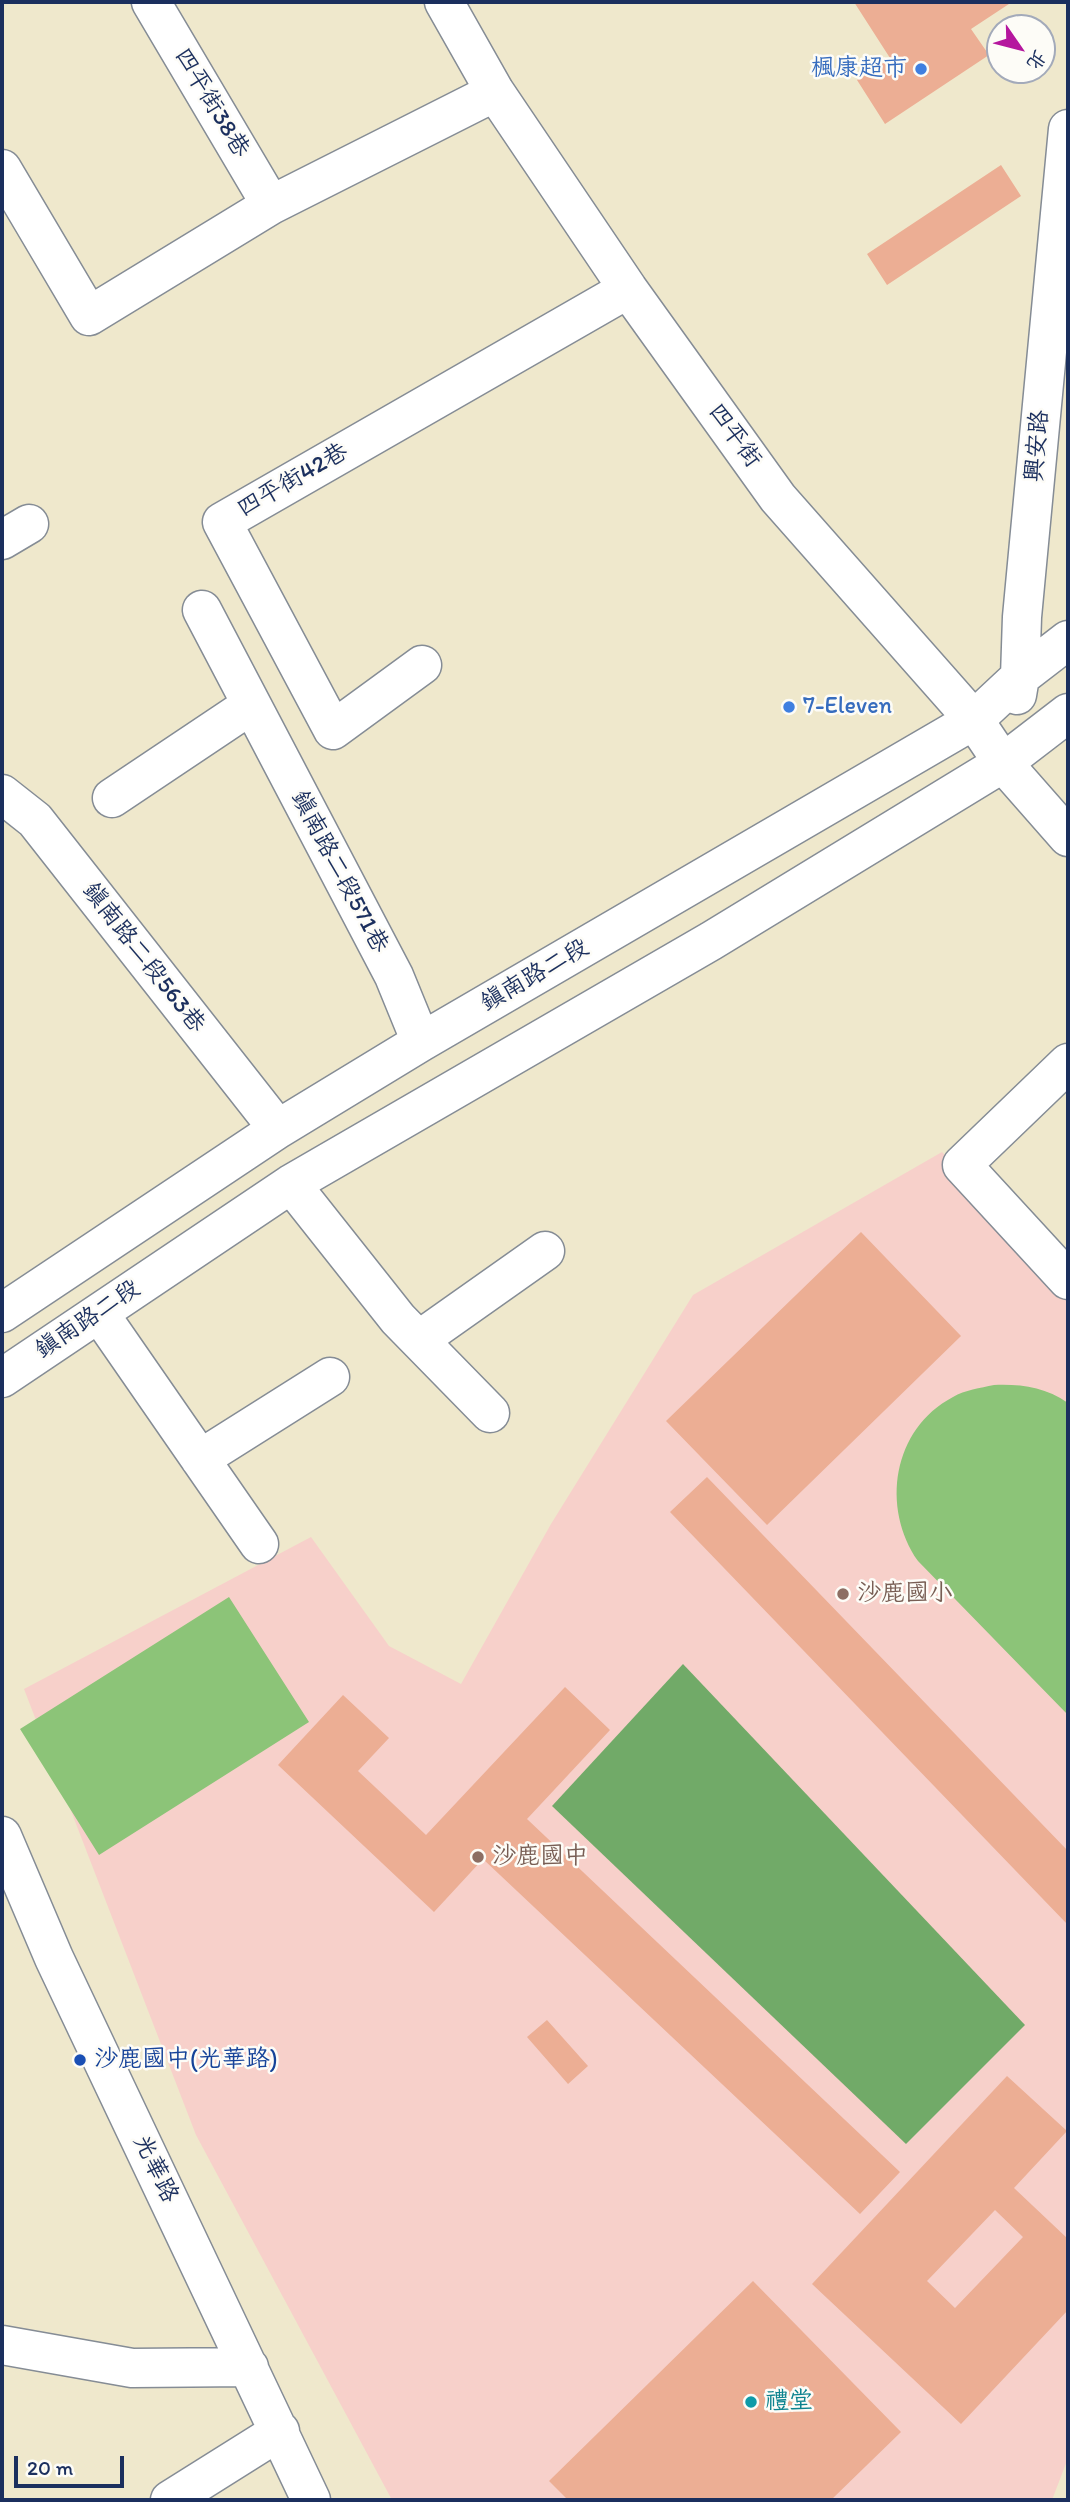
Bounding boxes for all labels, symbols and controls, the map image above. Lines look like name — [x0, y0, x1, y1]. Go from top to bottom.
north arrow — [986, 14, 1056, 84]
street label: 四平街38巷 — [167, 43, 255, 163]
text: 北 — [1022, 46, 1052, 75]
place label: 楓康超市 — [811, 55, 907, 83]
marker: 楓康超市 — [913, 61, 929, 77]
street label: 四平街 — [701, 398, 767, 474]
street label: 興安路 — [1021, 409, 1055, 483]
street label: 四平街42巷 — [233, 438, 353, 524]
place label: 7-Eleven — [803, 693, 892, 721]
marker: 7-Eleven — [781, 699, 797, 715]
street label: 鎮南路二段571巷 — [284, 786, 394, 958]
street label: 鎮南路二段563巷 — [76, 877, 210, 1039]
street label: 鎮南路二段 — [476, 934, 594, 1018]
street label: 鎮南路二段 — [30, 1275, 146, 1365]
place label: 沙鹿國小 — [857, 1580, 953, 1608]
marker: 沙鹿國小 — [835, 1586, 851, 1602]
place label: 沙鹿國中 — [492, 1843, 588, 1871]
marker: 沙鹿國中 — [470, 1849, 486, 1865]
place label: 沙鹿國中(光華路) — [94, 2046, 278, 2074]
marker: 沙鹿國中(光華路) — [72, 2052, 88, 2068]
street label: 光華路 — [126, 2130, 184, 2208]
place label: 禮堂 — [765, 2388, 813, 2416]
marker: 禮堂 — [743, 2394, 759, 2410]
scale bar — [18, 2442, 128, 2486]
text: 20 m — [27, 2455, 73, 2480]

